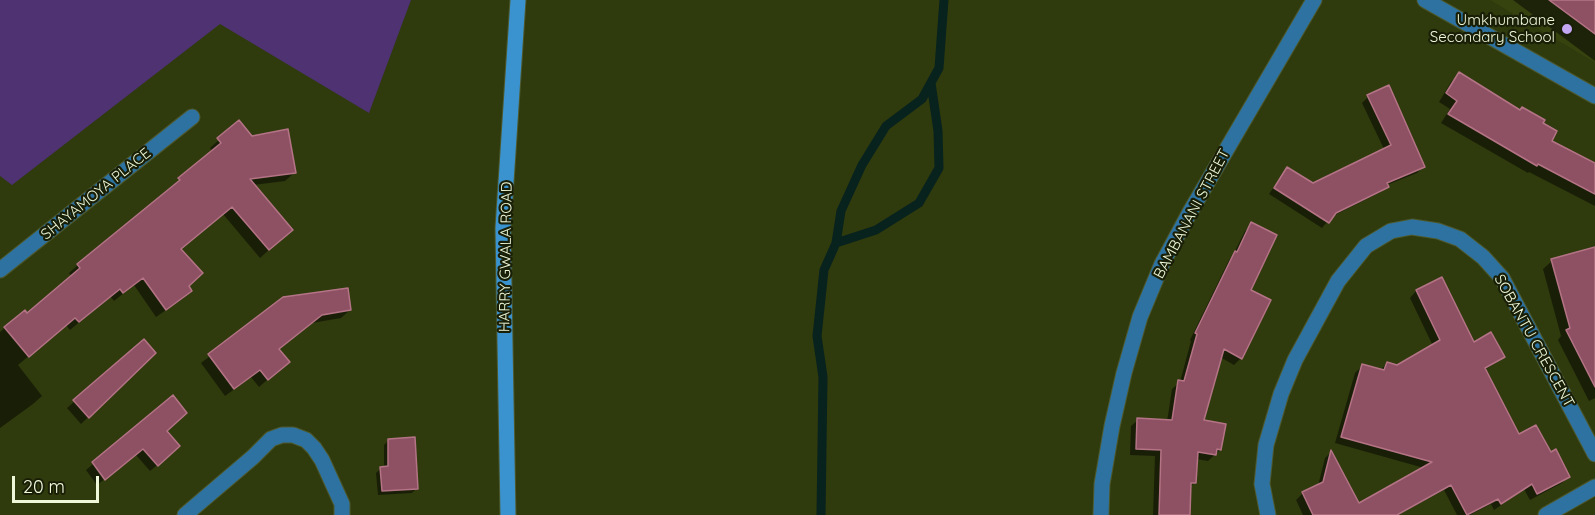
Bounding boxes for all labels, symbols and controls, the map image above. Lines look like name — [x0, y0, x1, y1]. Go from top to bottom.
place label: Umkhumbane Secondary School — [1430, 11, 1555, 46]
marker: Umkhumbane Secondary School — [1560, 22, 1574, 36]
street label: SHAYAMOYA PLACE — [38, 144, 154, 244]
street label: BAMBANANI STREET — [1150, 146, 1234, 282]
street label: HARRY GWALA ROAD — [496, 182, 516, 332]
street label: SOBANTU CRESCENT — [1490, 271, 1578, 411]
scale bar — [15, 464, 102, 502]
text: 20 m — [23, 475, 65, 498]

